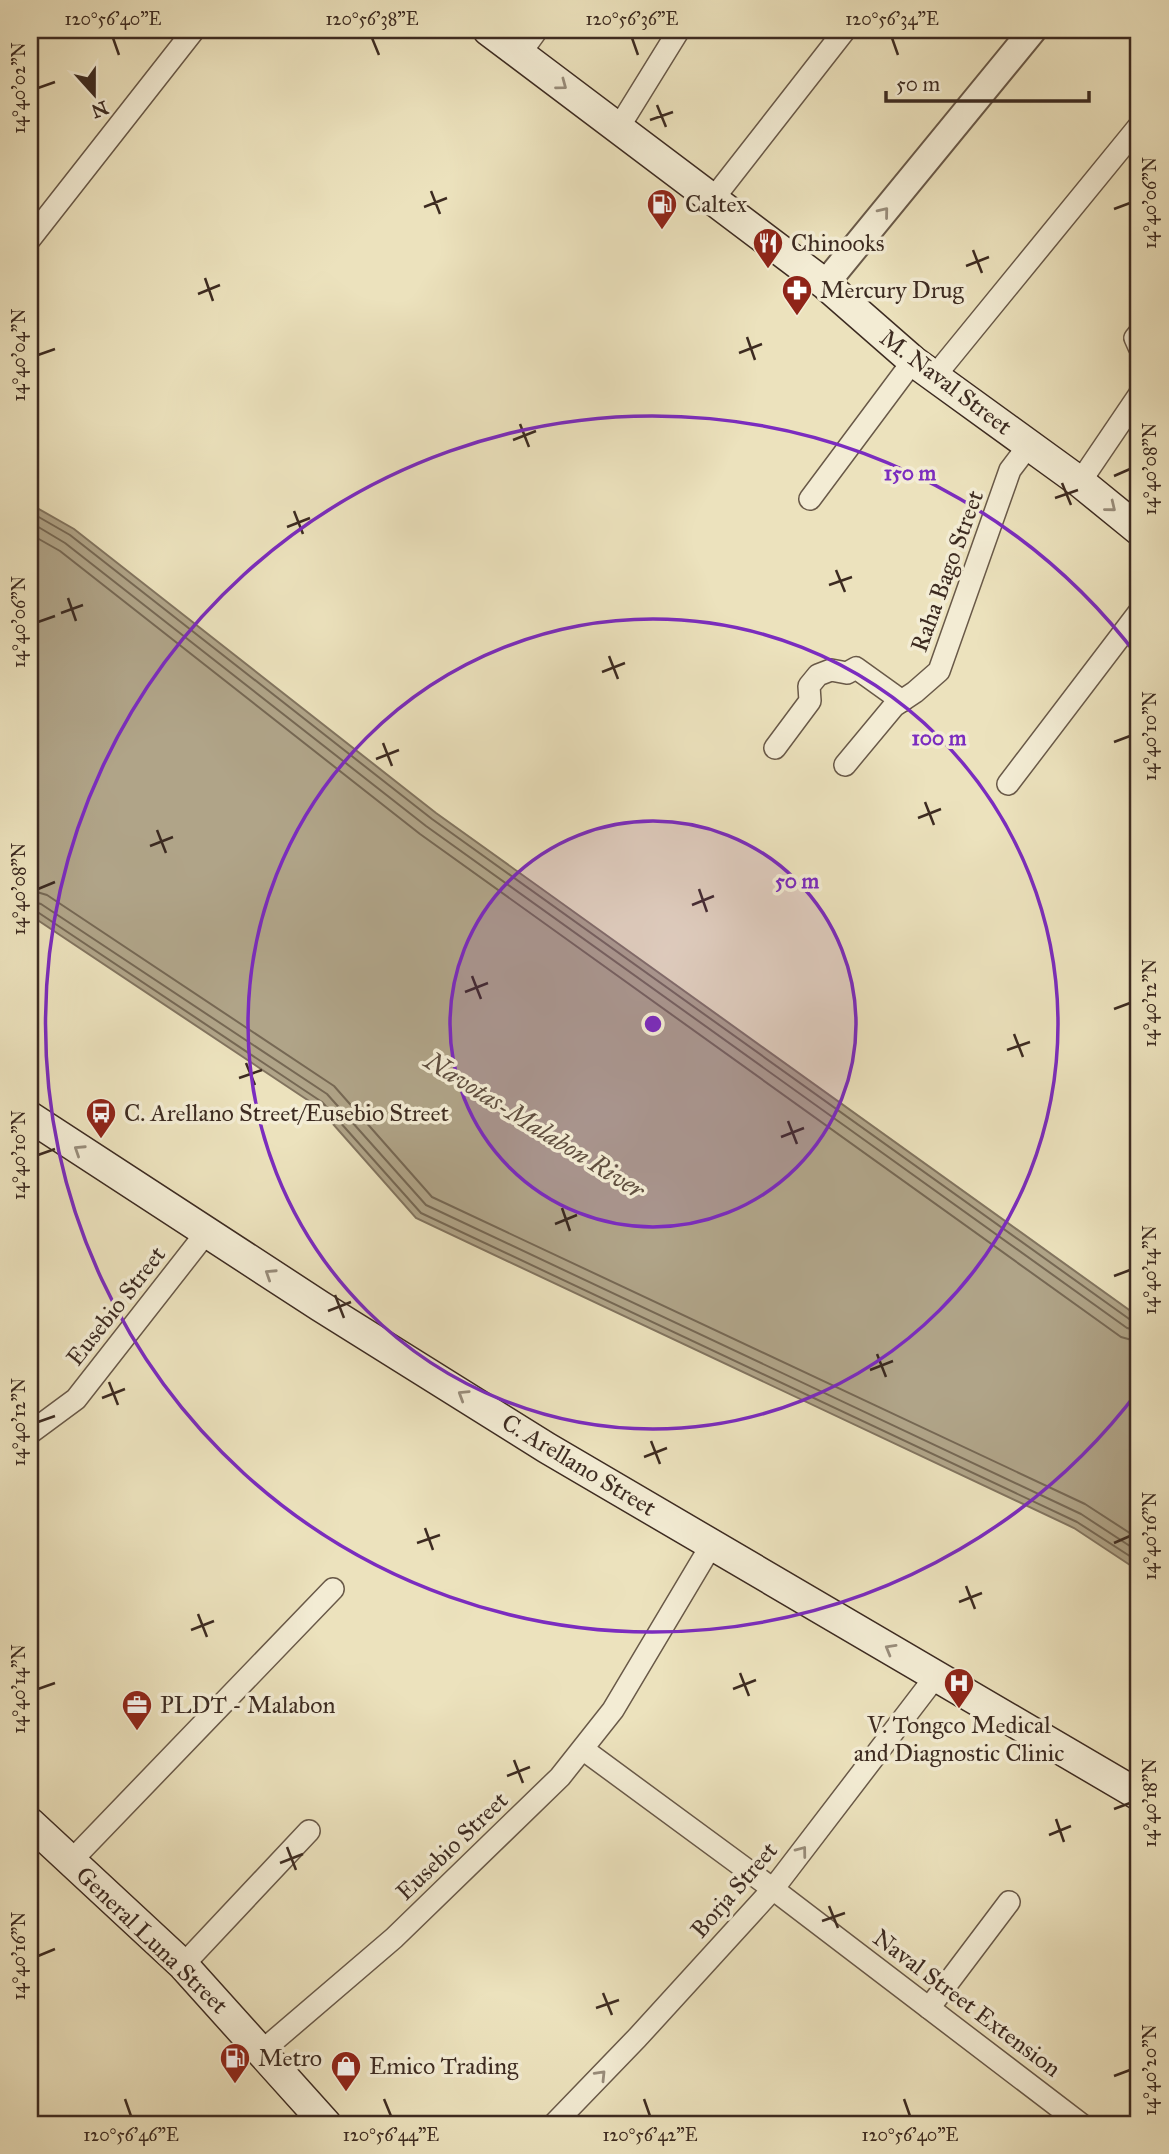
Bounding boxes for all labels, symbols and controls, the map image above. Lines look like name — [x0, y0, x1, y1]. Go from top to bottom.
text: 120°56'40"E — [65, 8, 162, 30]
text: 120°56'38"E — [325, 8, 419, 30]
text: 120°56'36"E — [586, 8, 678, 30]
text: 120°56'34"E — [845, 8, 939, 30]
text: 14°40'02"N — [8, 42, 30, 134]
north arrow — [60, 60, 130, 130]
scale bar — [886, 60, 1088, 104]
text: 50 m — [896, 71, 941, 97]
one-way arrow — [555, 77, 567, 89]
text: N — [88, 96, 112, 123]
text: 14°40'06"N — [1139, 157, 1161, 249]
fuel station icon: Caltex — [645, 187, 679, 231]
place label: Caltex — [685, 189, 747, 219]
one-way arrow — [875, 208, 888, 220]
restaurant icon: Chinooks — [751, 226, 785, 270]
place label: Chinooks — [791, 228, 885, 258]
pharmacy icon: Mercury Drug — [780, 273, 814, 317]
place label: Mercury Drug — [820, 275, 965, 305]
text: 14°40'04"N — [8, 309, 30, 401]
street label: M. Naval Street — [874, 323, 1018, 442]
text: 14°40'08"N — [1139, 423, 1161, 515]
text: 150 m — [884, 460, 936, 486]
street label: Raha Bago Street — [904, 486, 990, 656]
one-way arrow — [1104, 499, 1116, 512]
text: 14°40'06"N — [8, 576, 30, 668]
text: 14°40'10"N — [1139, 691, 1161, 781]
text: 100 m — [912, 725, 967, 751]
text: 14°40'08"N — [8, 843, 30, 935]
text: 50 m — [775, 868, 819, 894]
text: 14°40'12"N — [1139, 959, 1161, 1047]
centre of rings — [641, 1012, 665, 1036]
water label: Navotas-Malabon River — [417, 1043, 652, 1206]
bus stop icon: C. Arellano Street/Eusebio Street — [84, 1096, 118, 1140]
place label: C. Arellano Street/Eusebio Street — [124, 1098, 450, 1128]
text: 14°40'10"N — [8, 1110, 30, 1200]
one-way arrow — [74, 1145, 87, 1158]
text: 14°40'14"N — [1139, 1225, 1161, 1315]
street label: Eusebio Street — [60, 1240, 172, 1372]
one-way arrow — [265, 1270, 278, 1282]
text: 14°40'12"N — [8, 1378, 30, 1466]
one-way arrow — [457, 1391, 470, 1404]
street label: C. Arellano Street — [496, 1407, 662, 1523]
text: 14°40'16"N — [1139, 1492, 1161, 1580]
text: 14°40'14"N — [8, 1644, 30, 1734]
one-way arrow — [885, 1644, 897, 1657]
hospital icon: V. Tongco Medical and Diagnostic Clinic — [942, 1666, 976, 1710]
office icon: PLDT - Malabon — [120, 1688, 154, 1732]
place label: PLDT - Malabon — [160, 1690, 335, 1720]
place label: V. Tongco Medical and Diagnostic Clinic — [854, 1710, 1064, 1768]
text: 14°40'18"N — [1139, 1759, 1161, 1847]
street label: Eusebio Street — [390, 1785, 515, 1907]
street label: Borja Street — [684, 1835, 784, 1944]
one-way arrow — [794, 1846, 806, 1859]
street label: General Luna Street — [70, 1860, 235, 2021]
text: 14°40'16"N — [8, 1912, 30, 2000]
street label: Naval Street Extension — [867, 1923, 1067, 2083]
text: 14°40'20"N — [1139, 2024, 1161, 2116]
fuel station icon: Metro — [218, 2041, 252, 2085]
place label: Metro — [258, 2043, 322, 2073]
shop icon: Emico Trading — [329, 2049, 363, 2093]
place label: Emico Trading — [369, 2051, 519, 2081]
one-way arrow — [593, 2070, 606, 2083]
text: 120°56'46"E — [83, 2124, 179, 2146]
text: 120°56'44"E — [343, 2124, 439, 2146]
text: 120°56'42"E — [602, 2124, 698, 2146]
text: 120°56'40"E — [862, 2124, 959, 2146]

